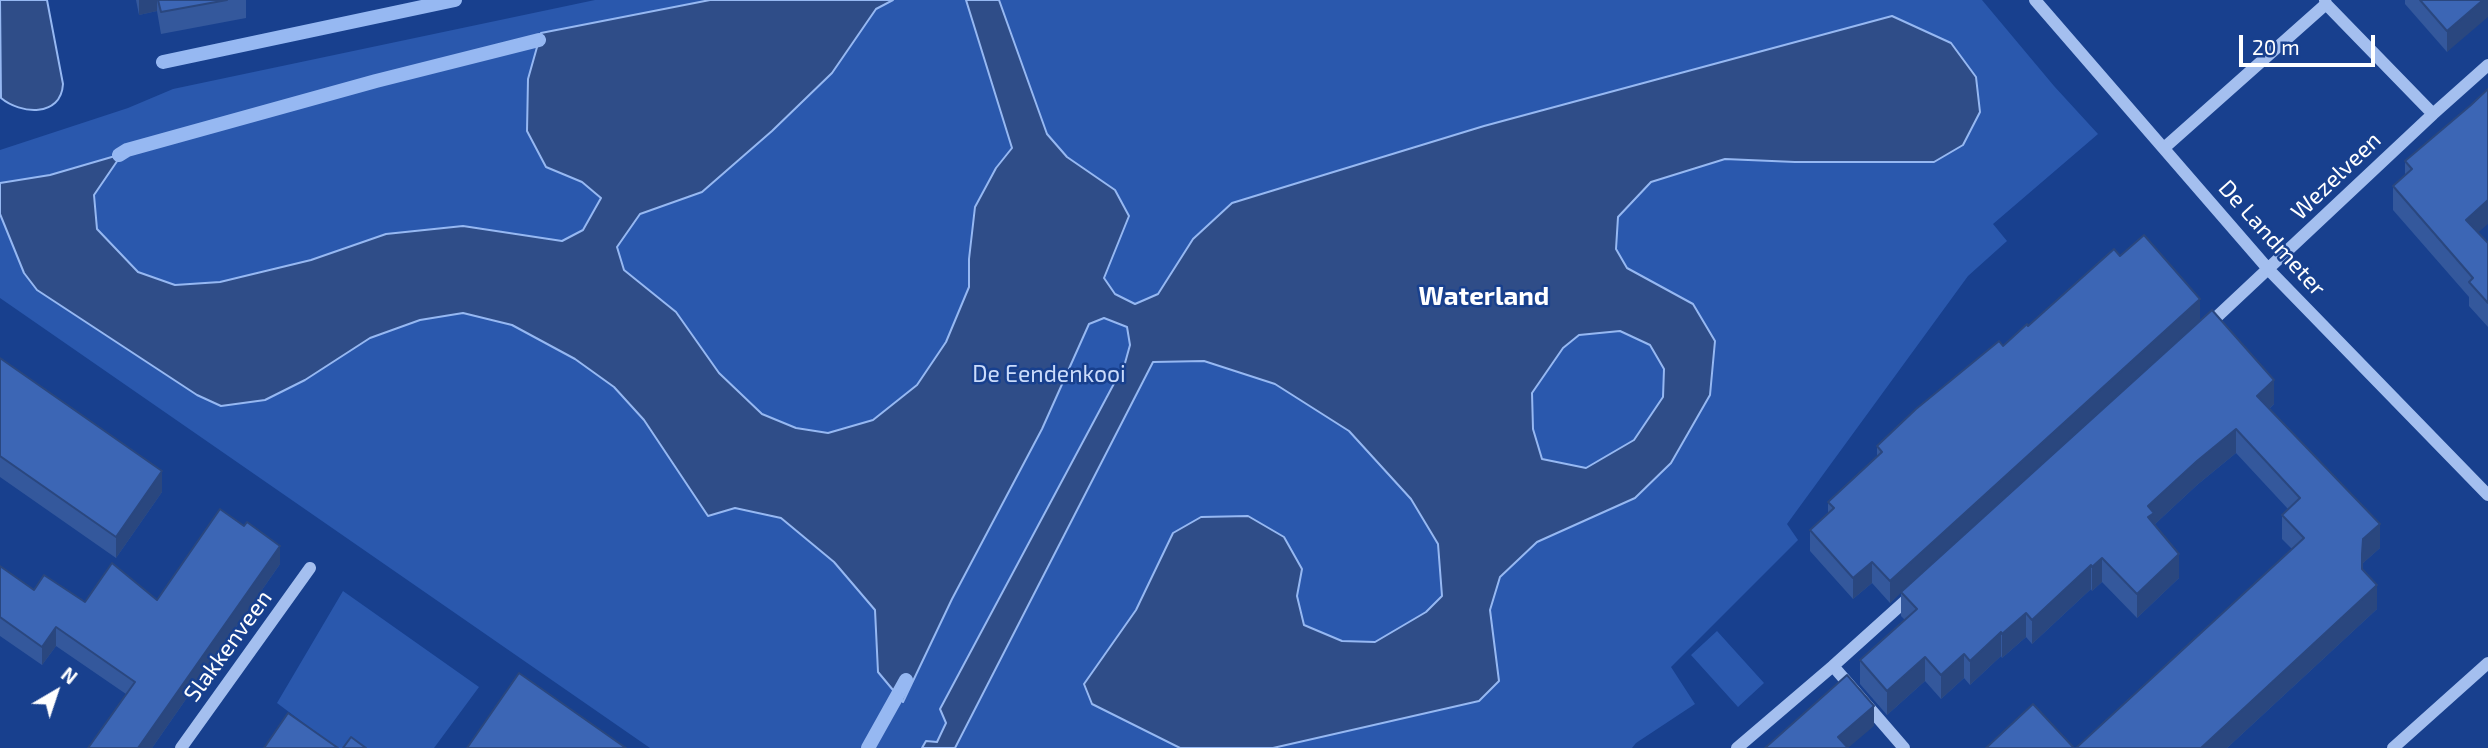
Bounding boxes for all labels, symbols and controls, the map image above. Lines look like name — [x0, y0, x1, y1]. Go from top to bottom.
scale bar — [2243, 21, 2380, 65]
text: 20 m — [2252, 34, 2300, 59]
street label: Wezelveen — [2285, 126, 2387, 226]
street label: De Landmeter — [2213, 174, 2331, 302]
district label: Waterland — [1419, 280, 1549, 312]
park label: De Eendenkooi — [972, 360, 1126, 388]
street label: Slakkenveen — [178, 585, 278, 707]
north arrow — [21, 657, 91, 727]
text: N — [57, 662, 82, 689]

